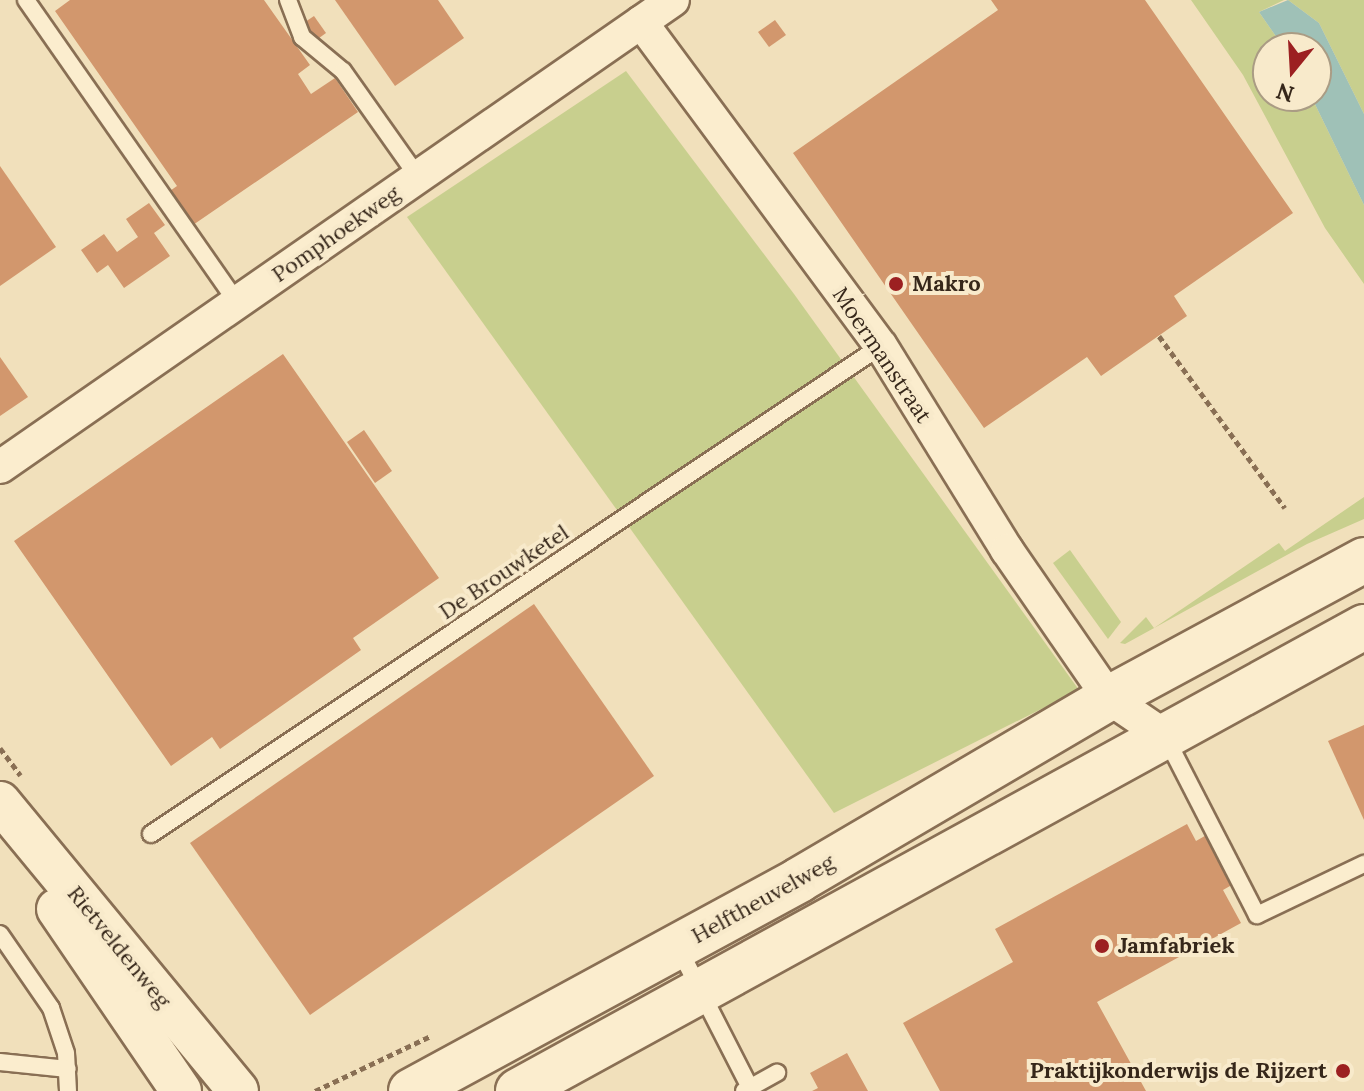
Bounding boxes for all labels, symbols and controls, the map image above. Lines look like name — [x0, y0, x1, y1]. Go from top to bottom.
north arrow — [1252, 32, 1332, 112]
text: N — [1273, 77, 1298, 109]
street label: Pomphoekweg — [267, 180, 405, 288]
place label: Makro — [912, 271, 981, 297]
marker: Makro — [887, 275, 905, 293]
street label: Moermanstraat — [827, 282, 937, 428]
street label: De Brouwketel — [434, 519, 574, 625]
street label: Helftheuvelweg — [687, 849, 839, 949]
street label: Rietveldenweg — [62, 881, 176, 1013]
place label: Jamfabriek — [1118, 933, 1234, 959]
marker: Jamfabriek — [1093, 937, 1111, 955]
place label: Praktijkonderwijs de Rijzert — [1030, 1058, 1327, 1084]
marker: Praktijkonderwijs de Rijzert — [1334, 1062, 1352, 1080]

